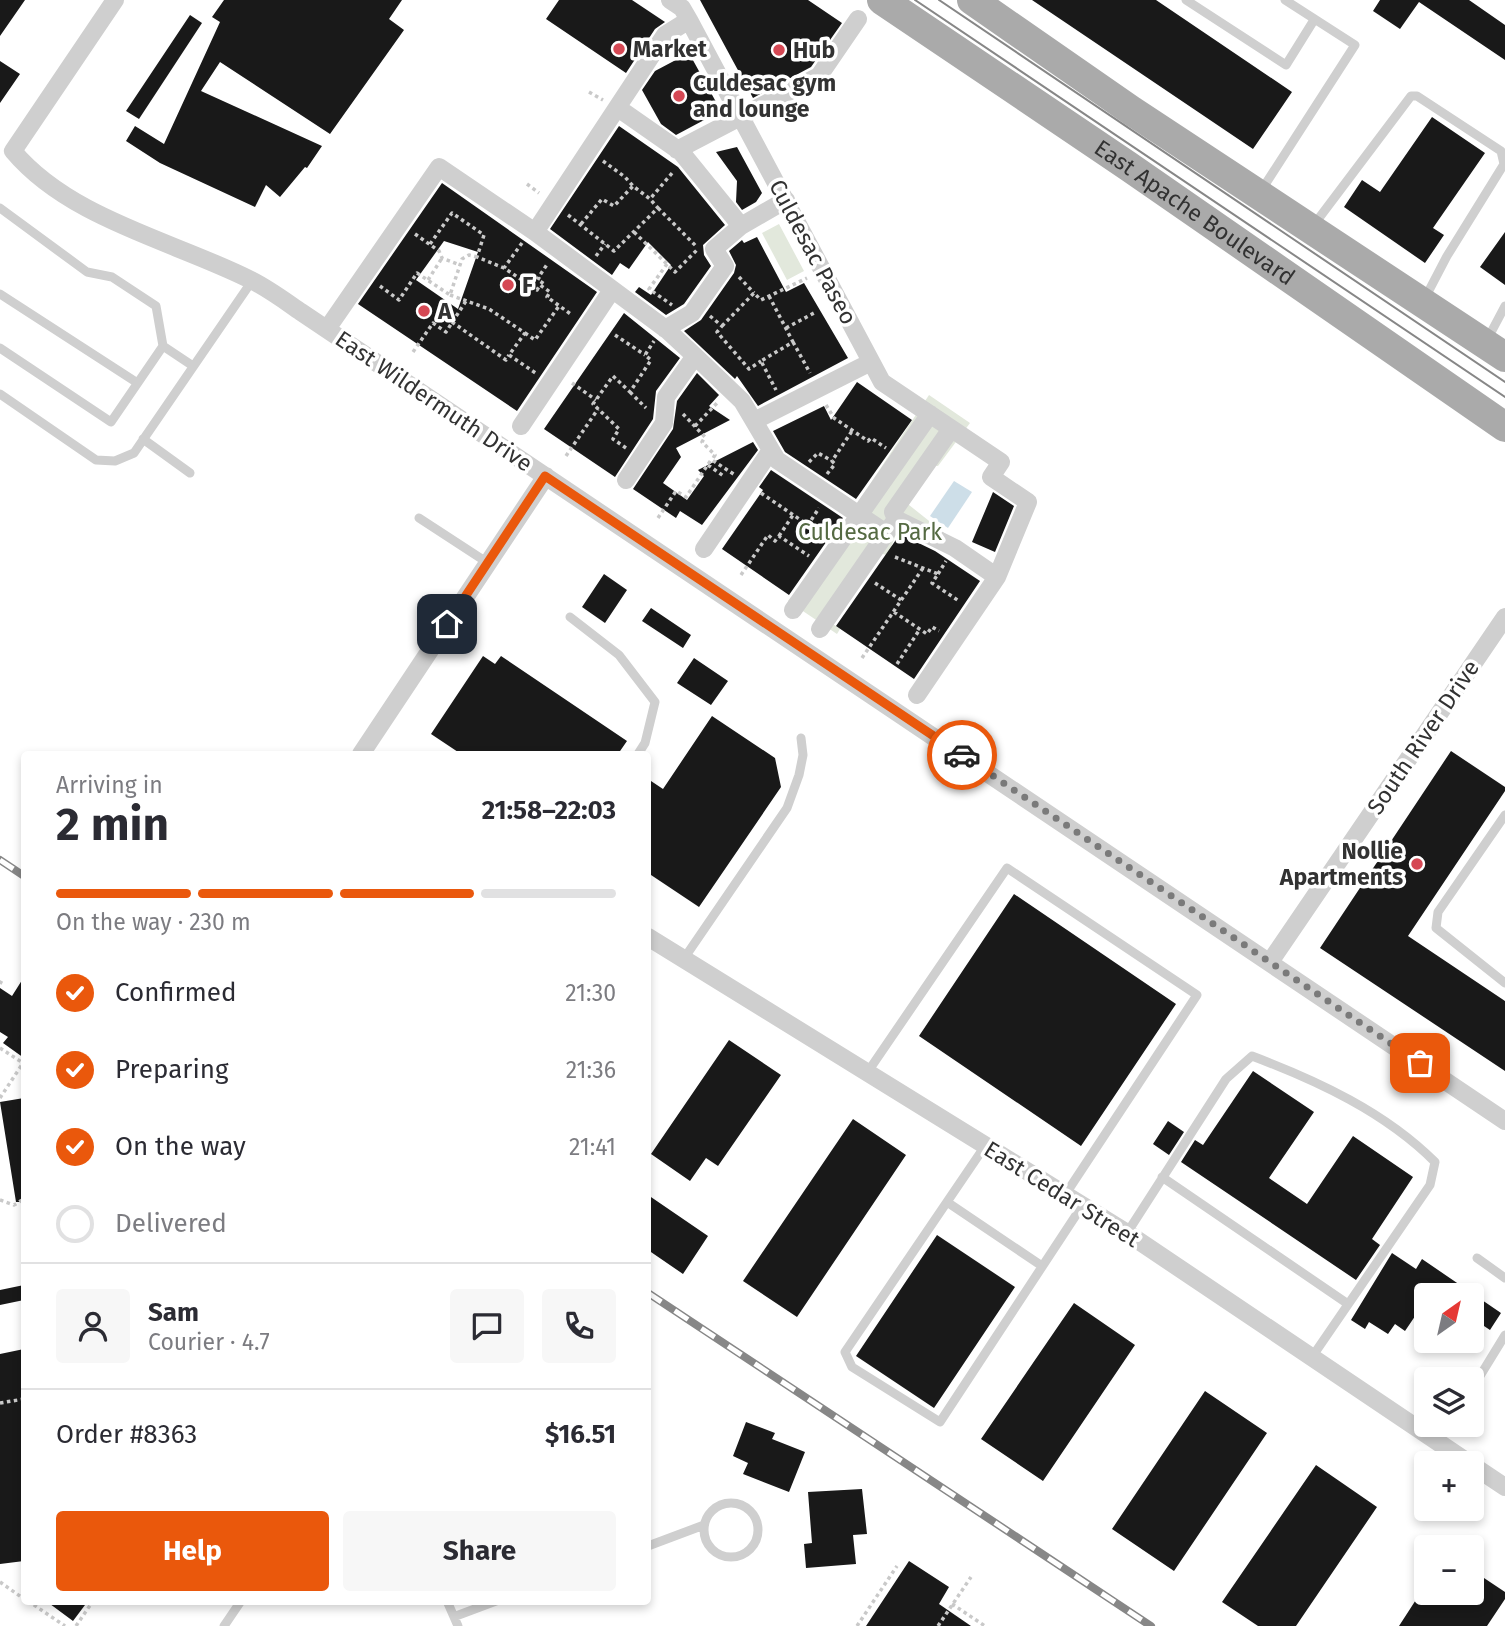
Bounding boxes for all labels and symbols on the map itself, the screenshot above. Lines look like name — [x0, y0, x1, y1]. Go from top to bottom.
place label: Market — [633, 35, 708, 63]
place label: Hub — [793, 36, 835, 64]
marker: Market — [611, 41, 627, 57]
marker: Hub — [771, 42, 787, 58]
place label: Culdesac gym and lounge — [693, 69, 836, 123]
marker: Culdesac gym and lounge — [671, 88, 687, 104]
street label: East Apache Boulevard — [1089, 134, 1300, 291]
street label: Culdesac Paseo — [763, 175, 863, 329]
place label: F — [522, 271, 533, 299]
marker: F — [500, 277, 516, 293]
place label: A — [437, 297, 452, 325]
marker: A — [416, 303, 432, 319]
street label: East Wildermuth Drive — [330, 325, 538, 477]
park label: Culdesac Park — [798, 518, 942, 546]
pin — [417, 594, 477, 654]
street label: South River Drive — [1361, 654, 1485, 820]
courier — [927, 720, 997, 790]
place label: Nollie Apartments — [1279, 837, 1403, 891]
marker: Nollie Apartments — [1409, 856, 1425, 872]
pin — [1390, 1033, 1450, 1093]
street label: East Cedar Street — [979, 1135, 1146, 1253]
north arrow — [1414, 1283, 1484, 1353]

